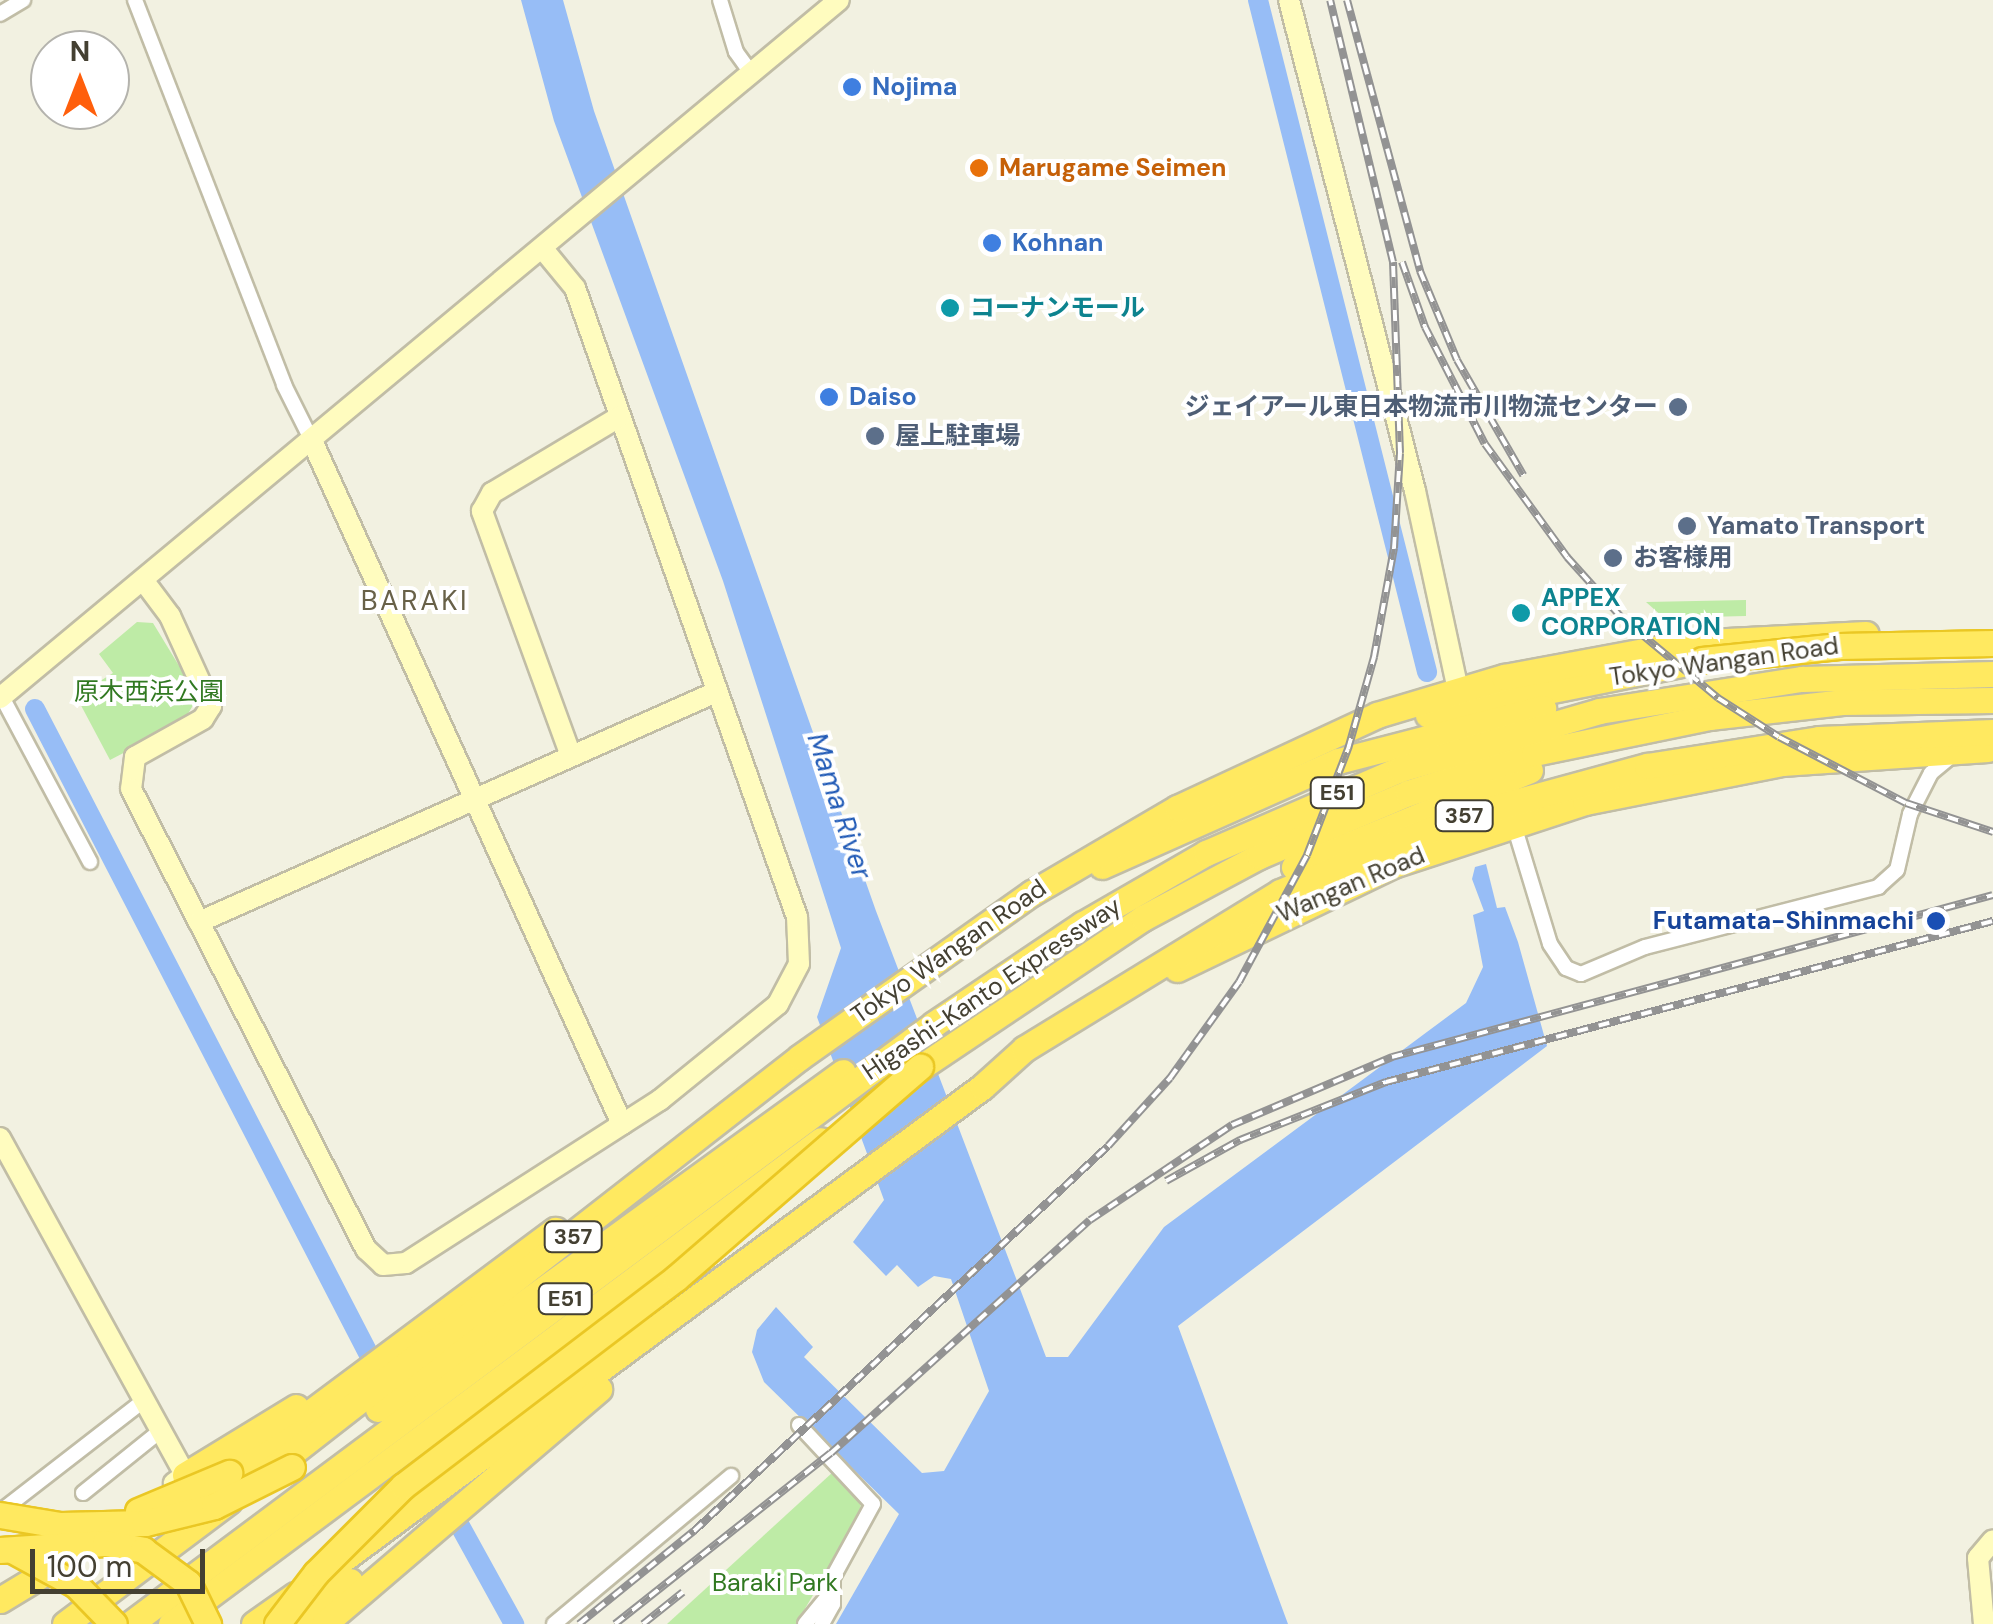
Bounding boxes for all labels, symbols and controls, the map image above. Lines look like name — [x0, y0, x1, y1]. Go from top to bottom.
north arrow — [30, 30, 130, 130]
text: N — [70, 33, 90, 70]
place label: Nojima — [872, 72, 957, 102]
marker: Nojima — [841, 76, 863, 98]
place label: Marugame Seimen — [999, 153, 1226, 183]
marker: Marugame Seimen — [968, 157, 990, 179]
place label: Kohnan — [1012, 228, 1103, 258]
marker: Kohnan — [981, 232, 1003, 254]
place label: コーナンモール — [970, 293, 1145, 323]
marker: コーナンモール — [939, 297, 961, 319]
place label: Daiso — [849, 382, 917, 412]
marker: Daiso — [818, 386, 840, 408]
place label: ジェイアール東日本物流市川物流センター — [1185, 392, 1658, 422]
marker: ジェイアール東日本物流市川物流センター — [1667, 396, 1689, 418]
place label: 屋上駐車場 — [895, 421, 1020, 451]
marker: 屋上駐車場 — [864, 425, 886, 447]
place label: Yamato Transport — [1707, 511, 1925, 541]
marker: Yamato Transport — [1676, 515, 1698, 537]
place label: お客様用 — [1633, 543, 1733, 573]
marker: お客様用 — [1602, 547, 1624, 569]
district label: BARAKI — [361, 584, 469, 618]
place label: APPEX CORPORATION — [1541, 584, 1721, 643]
marker: APPEX CORPORATION — [1510, 602, 1532, 624]
street label: Tokyo Wangan Road — [1607, 631, 1841, 693]
park label: 原木西浜公園 — [74, 677, 224, 707]
water label: Mama River — [800, 729, 878, 883]
road number: E51 — [1310, 776, 1364, 810]
road number: 357 — [1434, 799, 1494, 833]
street label: Wangan Road — [1273, 840, 1429, 930]
street label: Tokyo Wangan Road — [846, 873, 1052, 1031]
street label: Higashi-Kanto Expressway — [857, 891, 1127, 1087]
place label: Futamata-Shinmachi — [1653, 906, 1914, 936]
marker: Futamata-Shinmachi — [1923, 908, 1949, 934]
road number: 357 — [543, 1220, 603, 1254]
road number: E51 — [538, 1282, 592, 1316]
scale bar — [35, 1529, 210, 1591]
text: 100 m — [47, 1547, 132, 1586]
park label: Baraki Park — [712, 1568, 838, 1598]

